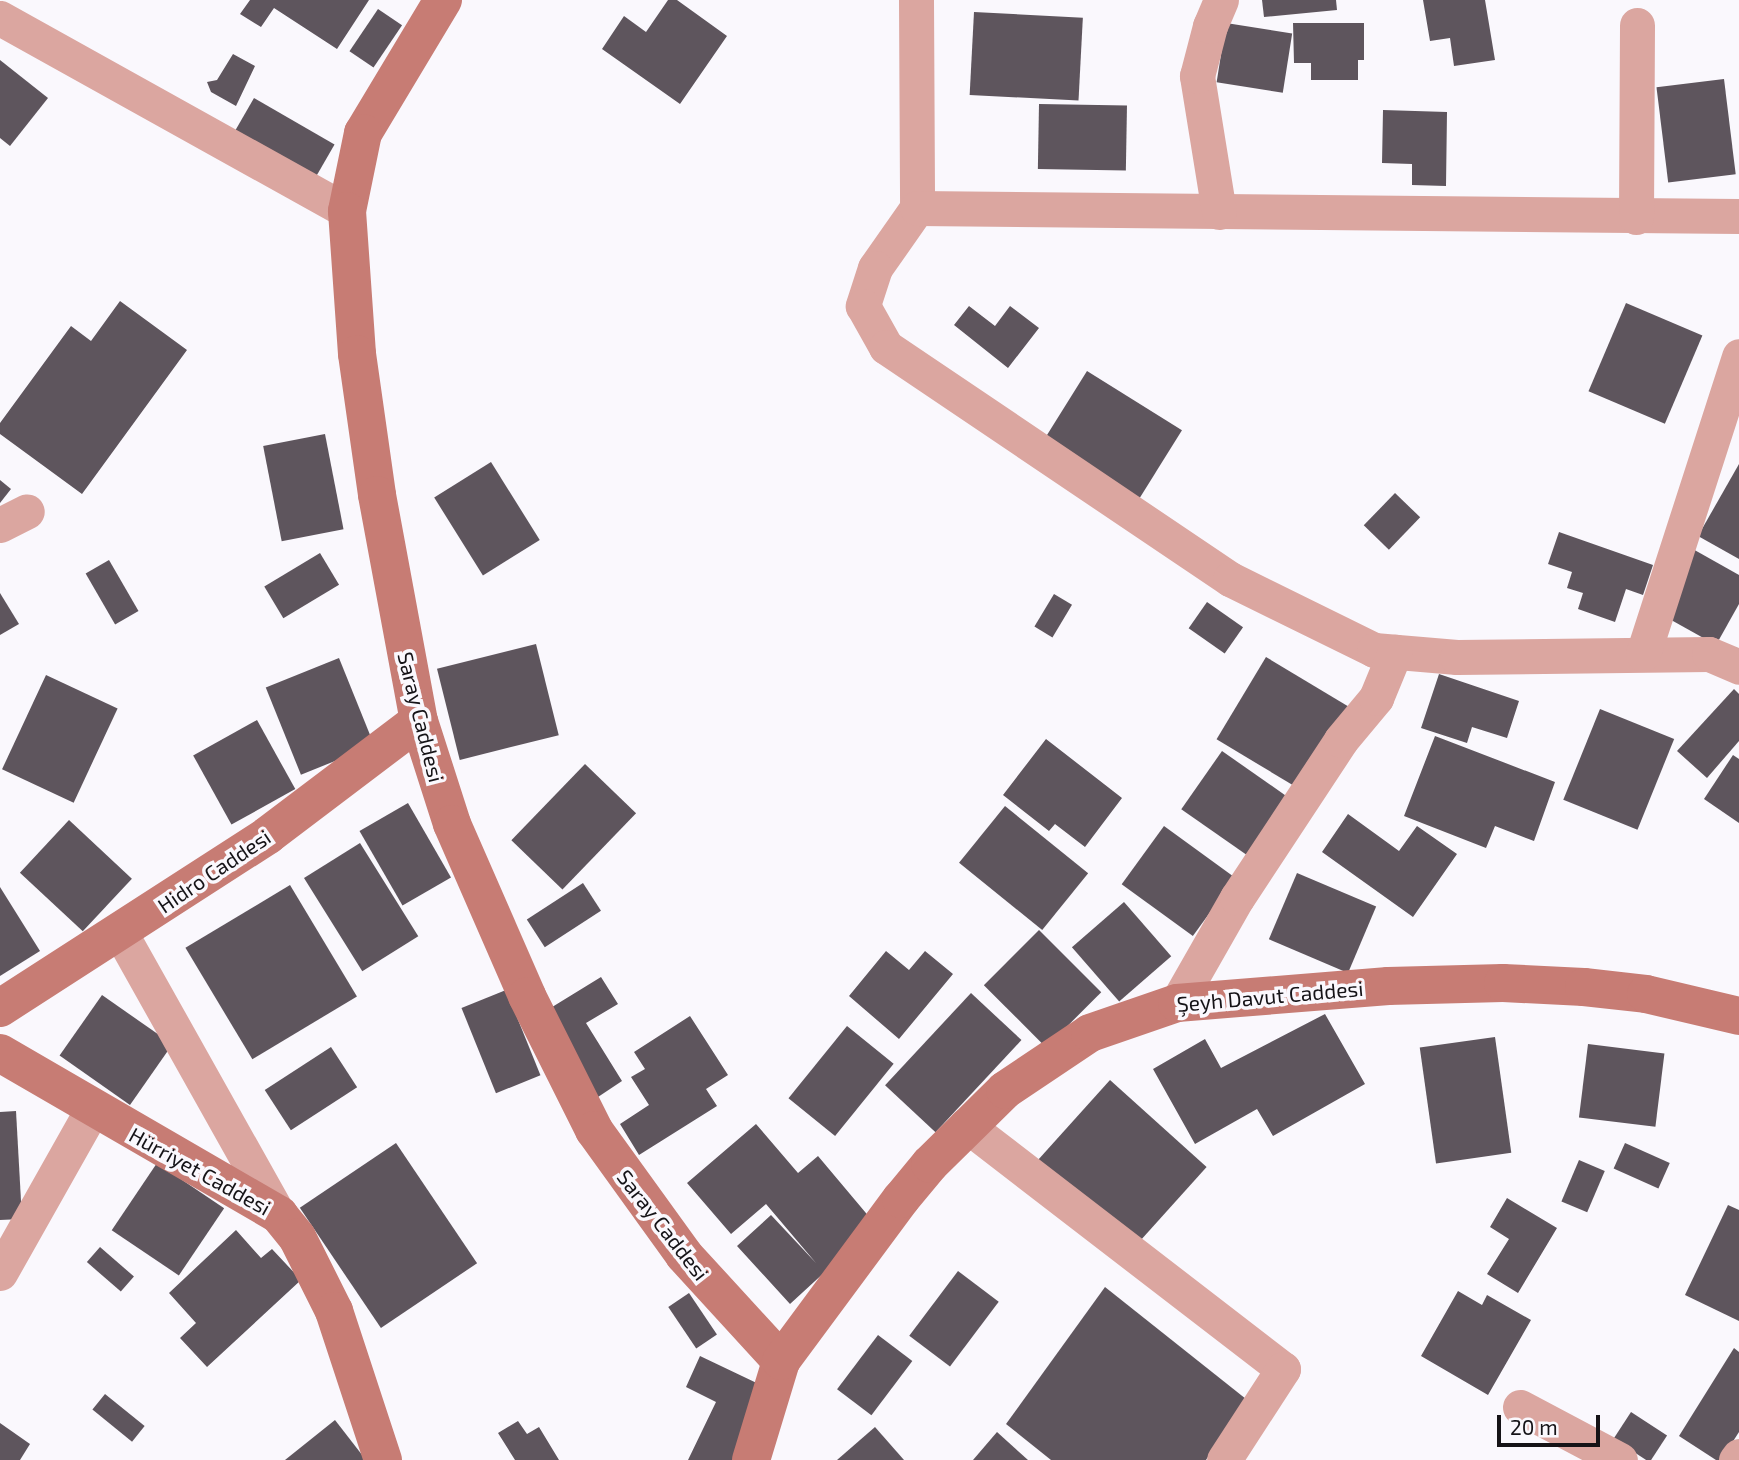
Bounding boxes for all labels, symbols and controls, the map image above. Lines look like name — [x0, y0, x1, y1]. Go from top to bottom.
street label: Saray Caddesi — [393, 649, 449, 785]
street label: Hidro Caddesi — [153, 824, 275, 918]
street label: Şeyh Davut Caddesi — [1176, 975, 1364, 1017]
street label: Hürriyet Caddesi — [125, 1122, 275, 1220]
street label: Saray Caddesi — [612, 1165, 714, 1285]
scale bar — [1501, 1400, 1604, 1444]
text: 20 m — [1510, 1414, 1558, 1439]

